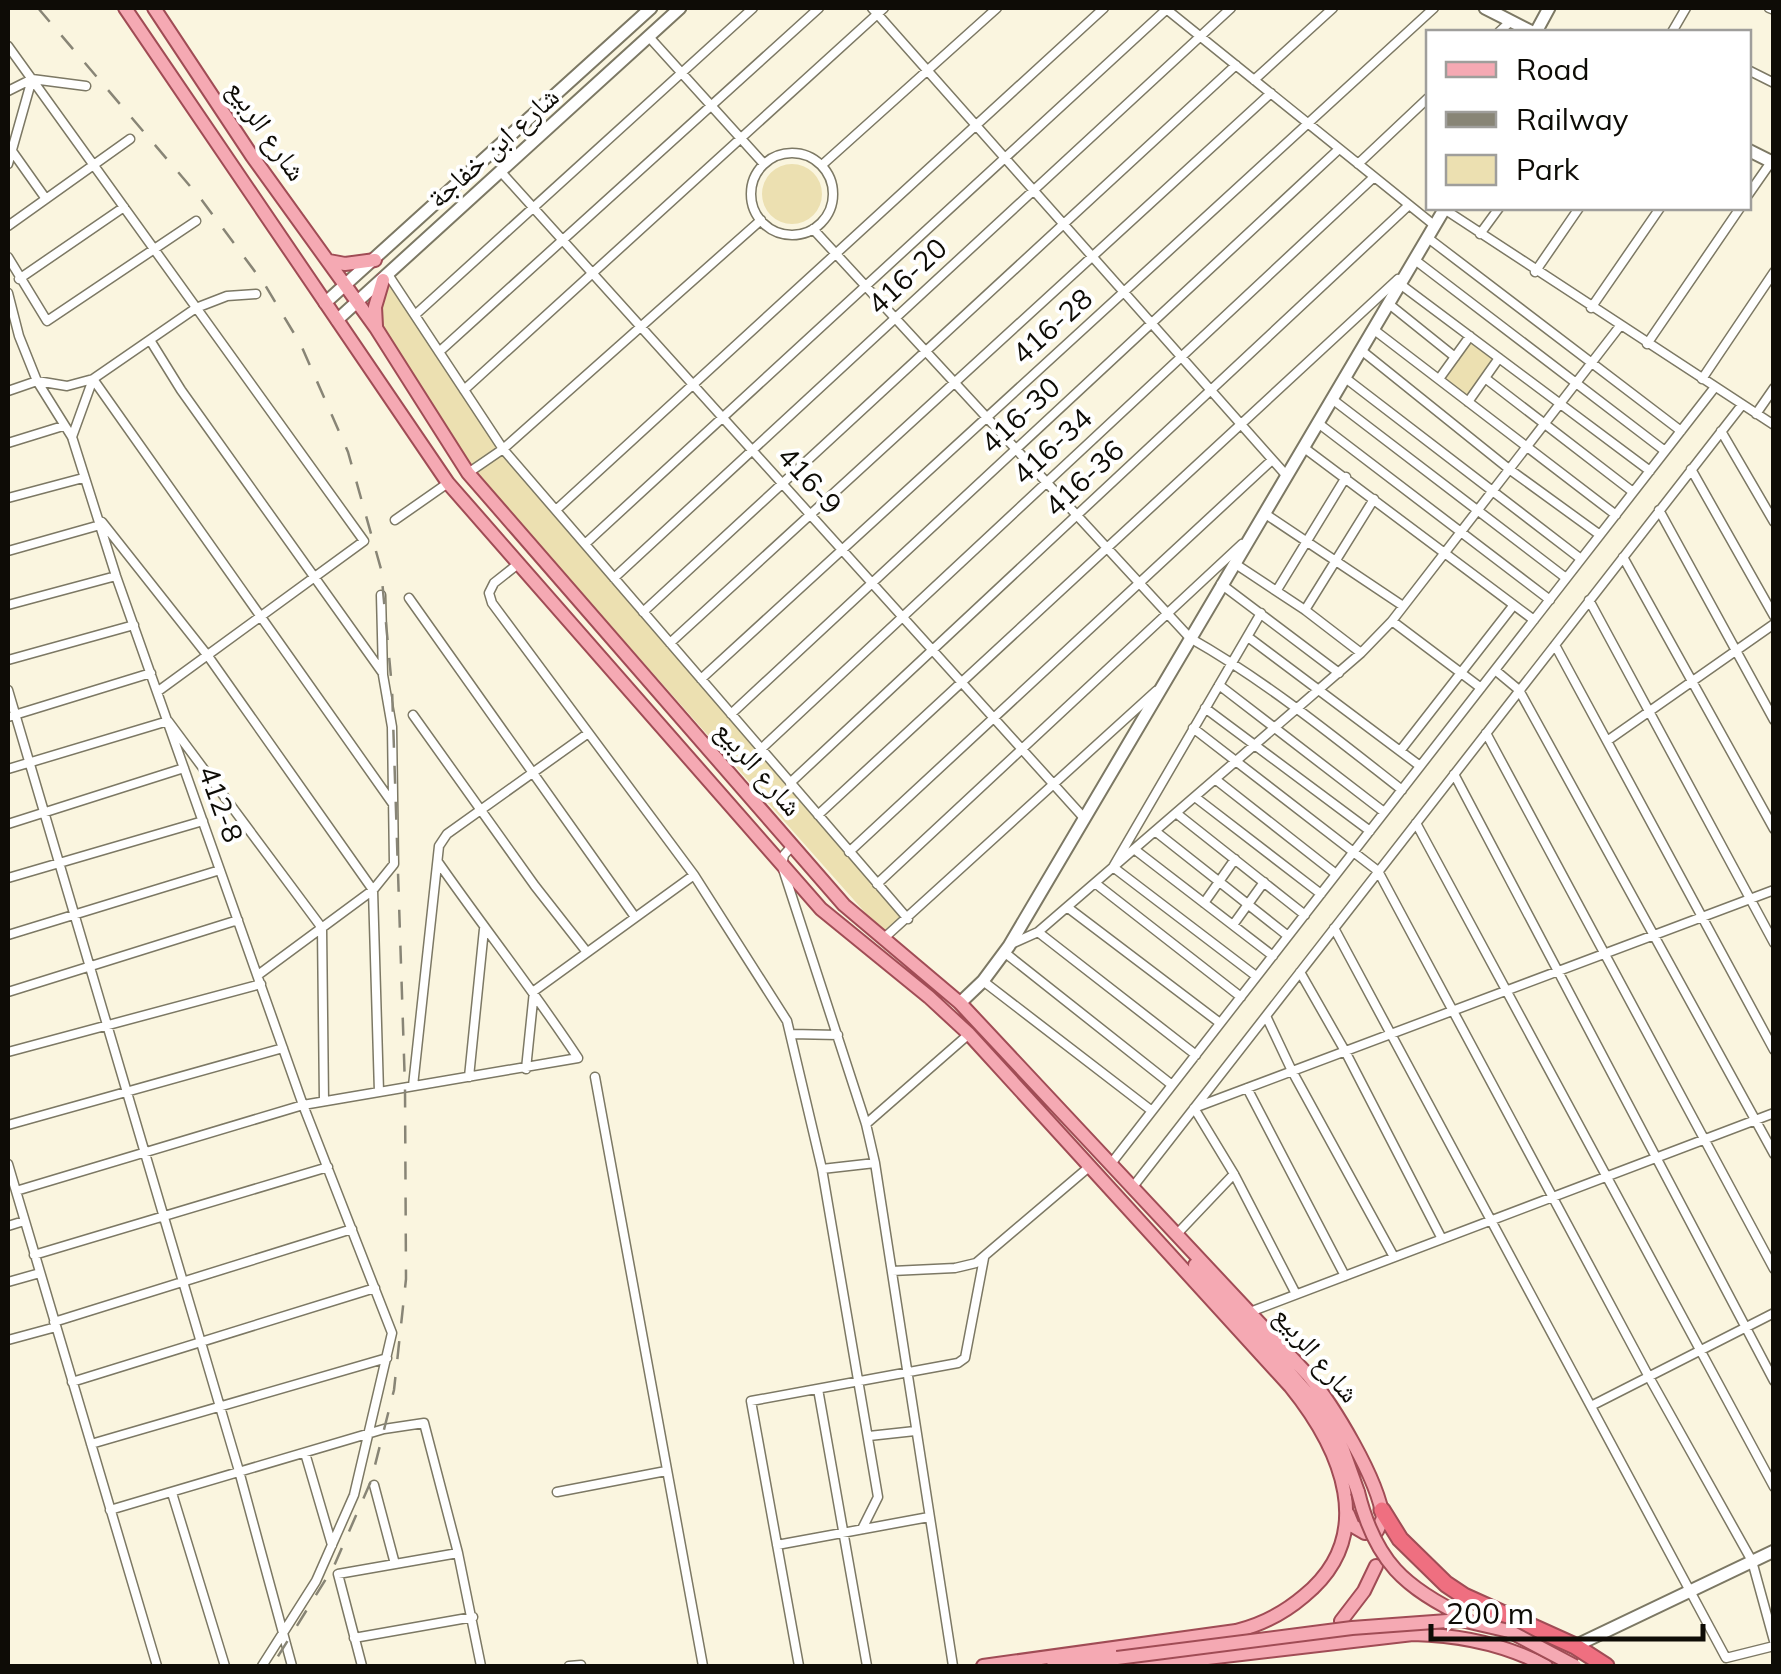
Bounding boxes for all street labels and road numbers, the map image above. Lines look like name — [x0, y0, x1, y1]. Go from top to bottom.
street label: شارع الربيع — [219, 72, 315, 188]
street label: شارع ابن خفاجة — [420, 78, 566, 216]
street label: 416-20 — [860, 230, 954, 321]
street label: 416-28 — [1004, 281, 1099, 371]
street label: 416-30 — [973, 369, 1067, 460]
street label: 416-34 — [1005, 400, 1099, 491]
street label: 416-36 — [1037, 432, 1131, 523]
street label: 416-9 — [771, 439, 850, 521]
street label: شارع الربيع — [707, 713, 811, 823]
street label: 412-8 — [191, 761, 251, 847]
street label: شارع الربيع — [1266, 1298, 1368, 1410]

